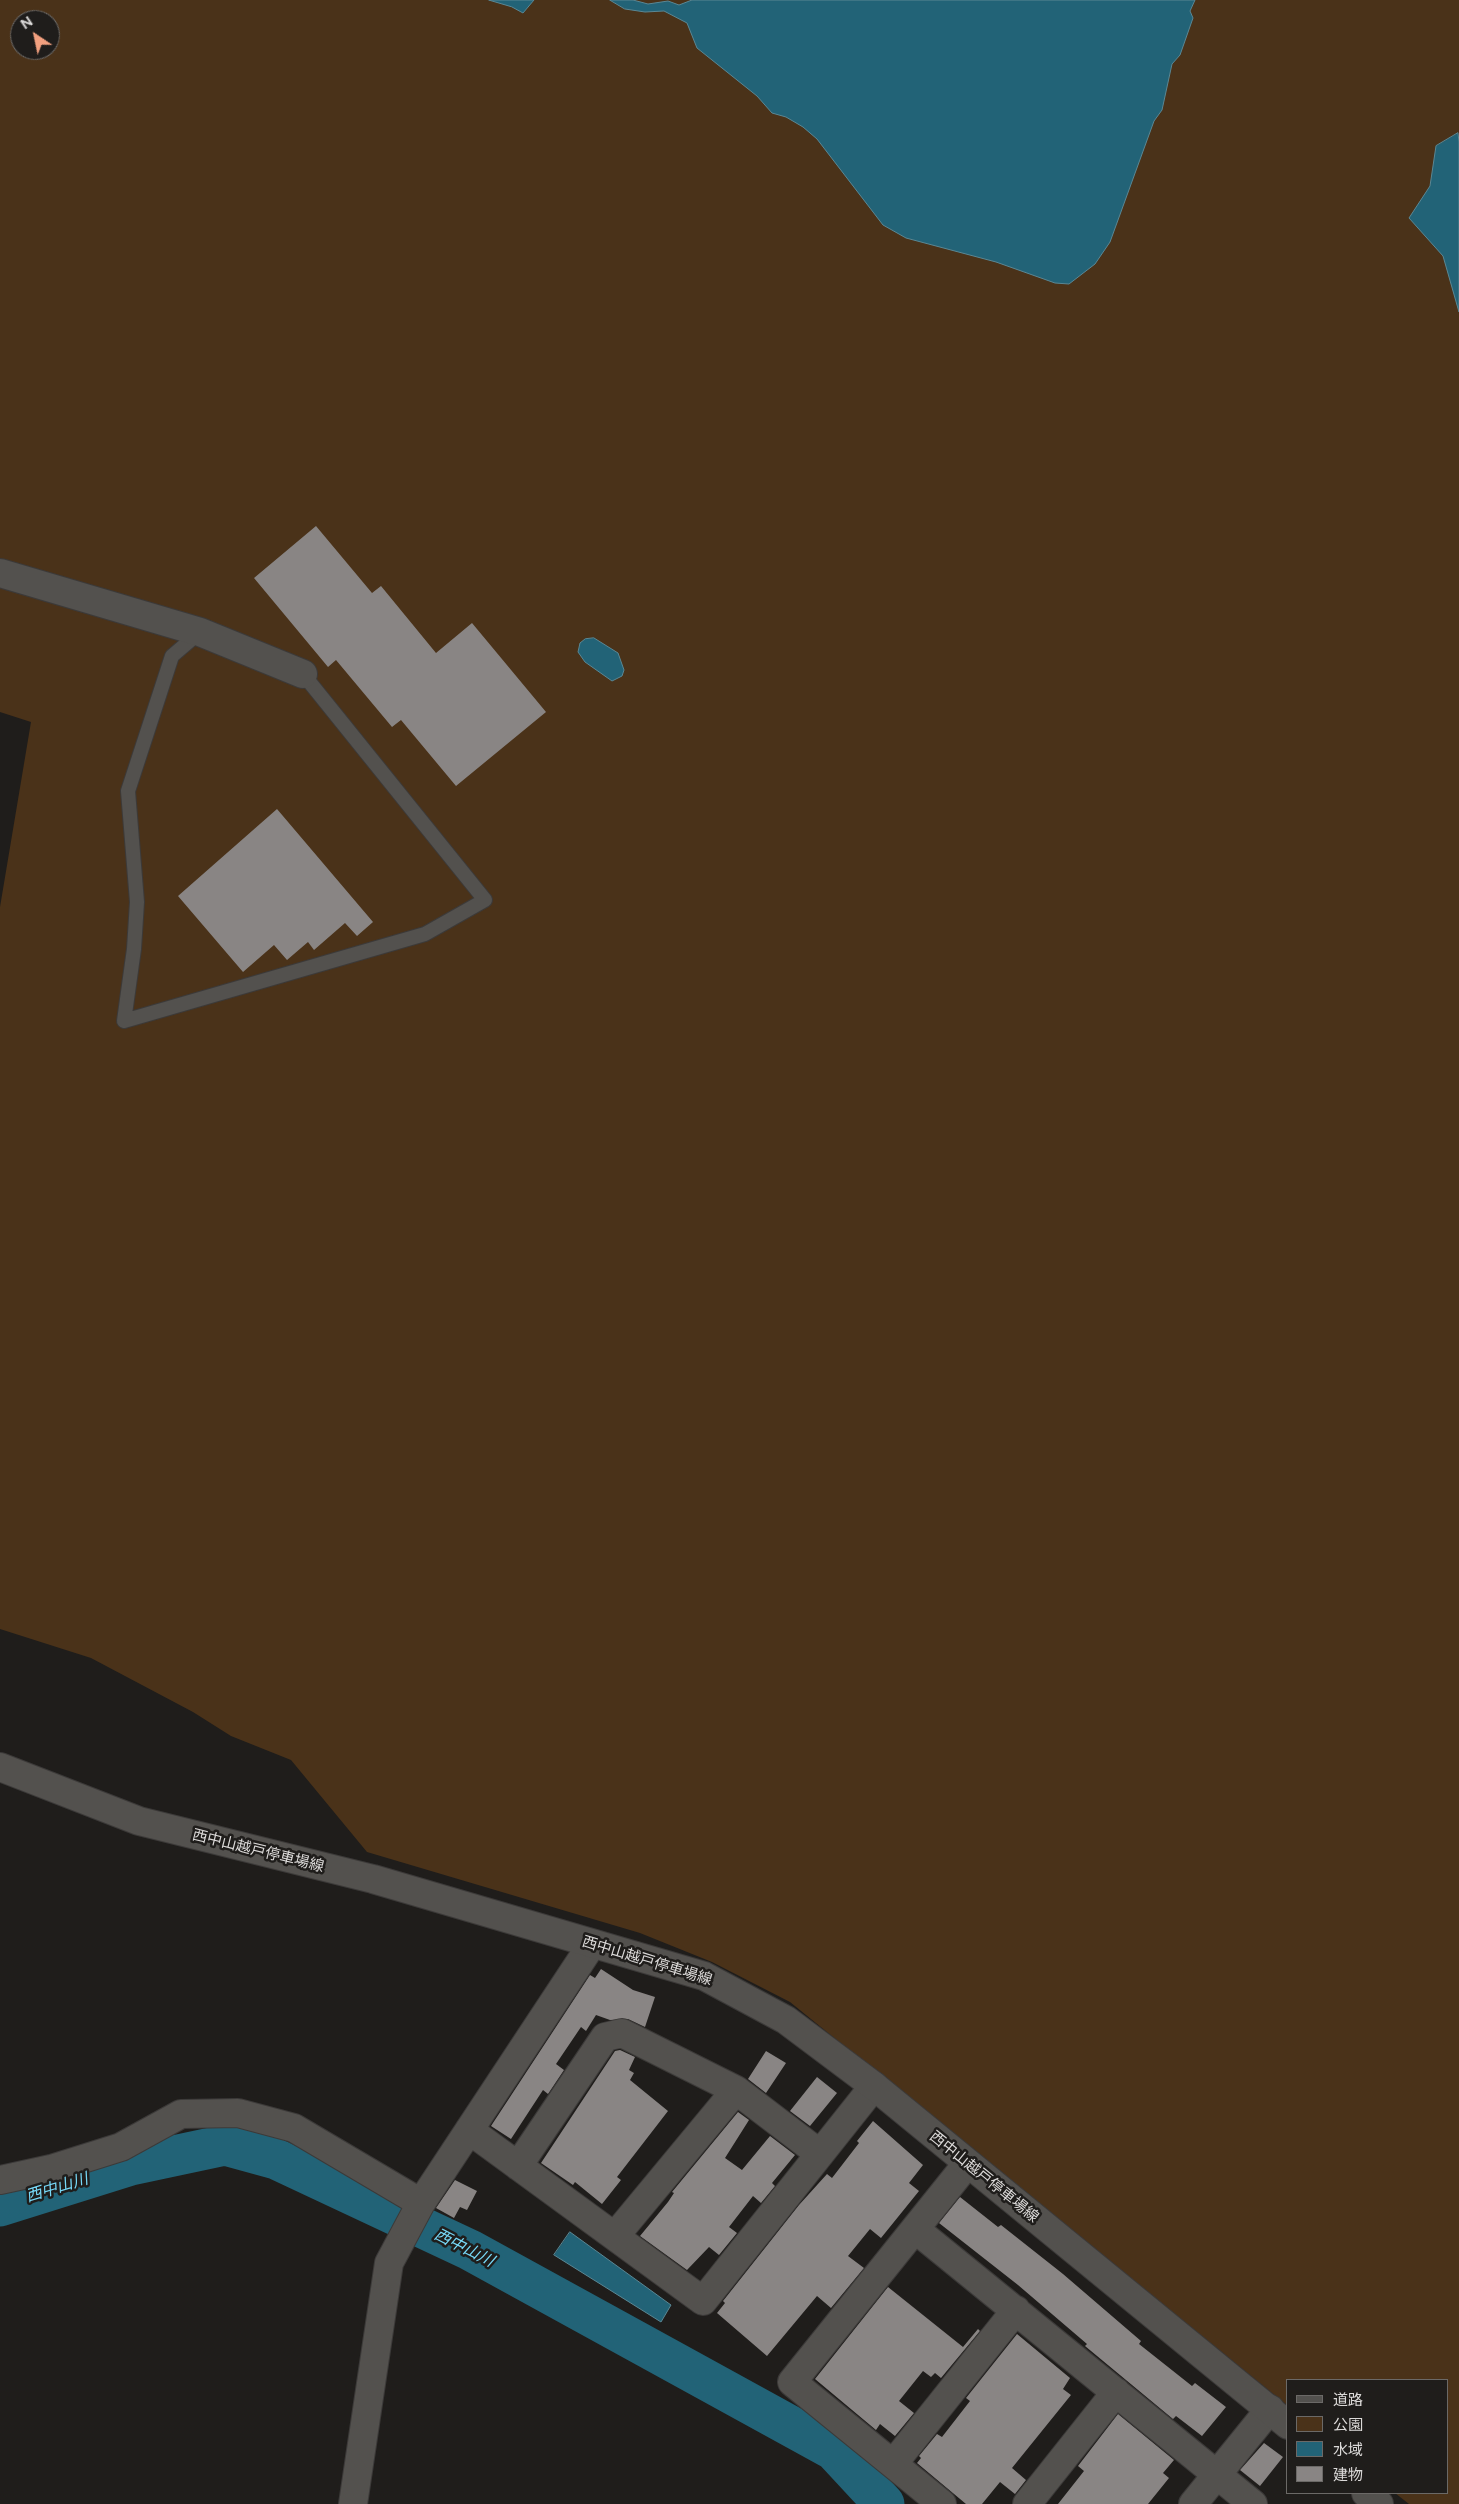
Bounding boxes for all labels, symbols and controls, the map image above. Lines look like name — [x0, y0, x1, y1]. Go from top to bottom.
north arrow — [10, 10, 60, 60]
text: N — [18, 13, 36, 33]
street label: 西中山越戸停車場線 — [190, 1826, 326, 1876]
street label: 西中山越戸停車場線 — [580, 1933, 714, 1989]
street label: 西中山越戸停車場線 — [926, 2128, 1042, 2226]
water label: 西中山川 — [24, 2169, 90, 2207]
water label: 西中山川 — [431, 2225, 497, 2271]
legend — [1286, 2379, 1449, 2494]
text: 道路 — [1333, 2391, 1363, 2409]
text: 公園 — [1333, 2416, 1363, 2434]
text: 水域 — [1333, 2441, 1363, 2459]
text: 建物 — [1333, 2466, 1363, 2484]

